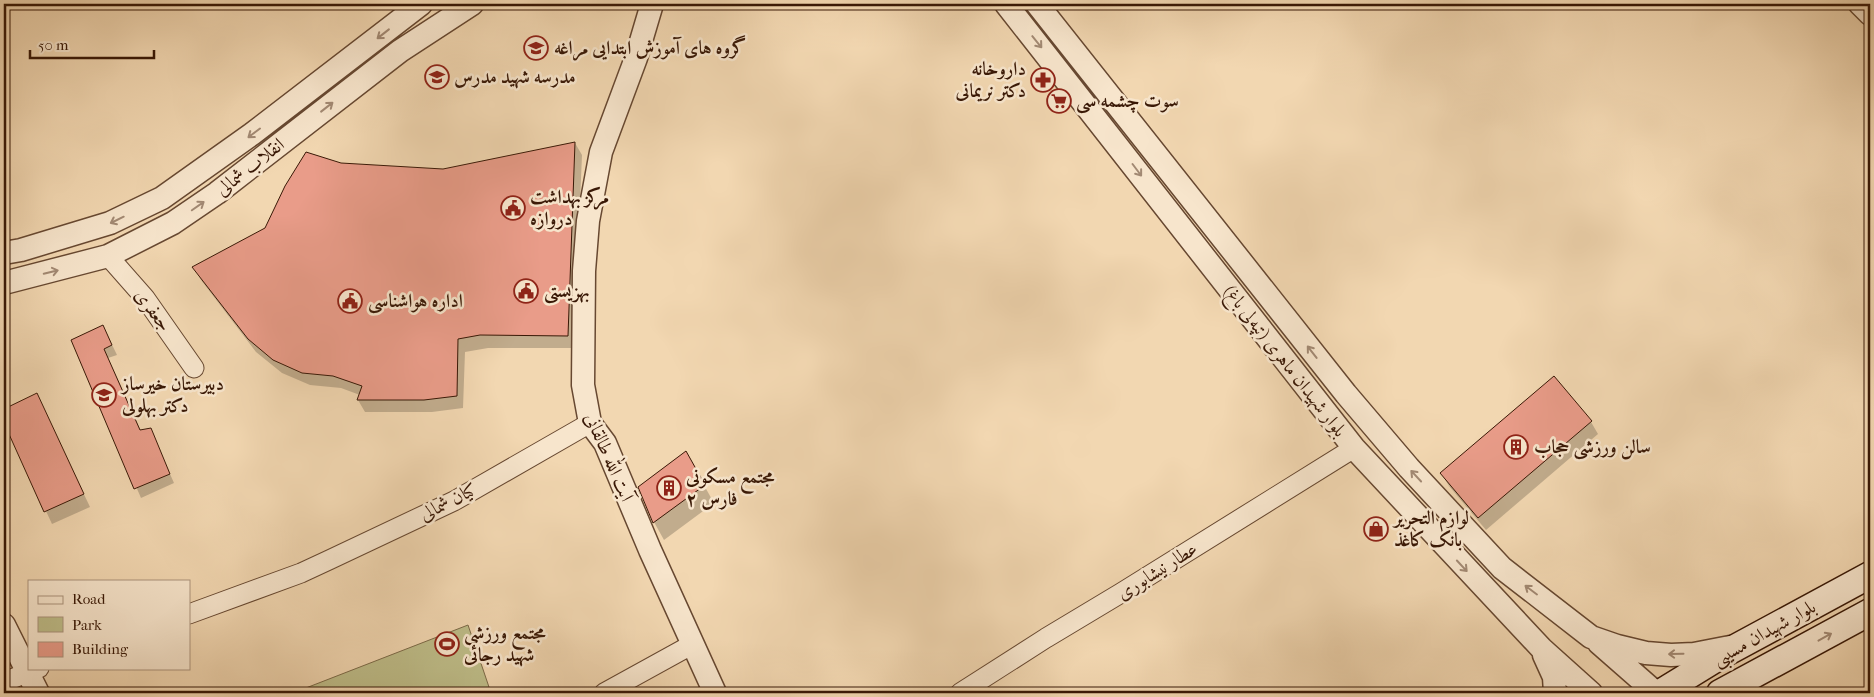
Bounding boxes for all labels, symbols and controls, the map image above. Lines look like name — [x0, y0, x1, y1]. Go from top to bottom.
scale bar — [30, 28, 154, 60]
one-way arrow — [376, 28, 389, 39]
school or university icon: گروه های آموزش ابتدایی مراغه — [523, 35, 549, 61]
place label: گروه های آموزش ابتدایی مراغه — [554, 35, 746, 61]
one-way arrow — [1031, 35, 1042, 48]
text: 50 m — [38, 36, 69, 54]
place label: داروخانه دكتر نریمانی — [954, 58, 1026, 102]
school or university icon: مدرسه شهید مدرس — [424, 64, 450, 90]
place label: مدرسه شهید مدرس — [454, 66, 576, 89]
pharmacy icon: داروخانه دكتر نریمانی — [1030, 67, 1056, 93]
supermarket icon: سوت چشمه سی — [1046, 88, 1072, 114]
place label: سوت چشمه سی — [1076, 90, 1179, 114]
one-way arrow — [320, 102, 334, 112]
one-way arrow — [247, 128, 261, 138]
street label: انقلاب شمالی — [211, 133, 289, 201]
one-way arrow — [1131, 163, 1142, 176]
place label: مرکز بهداشت دروازه — [530, 186, 609, 230]
public building icon: مرکز بهداشت دروازه — [500, 195, 526, 221]
one-way arrow — [191, 201, 205, 211]
one-way arrow — [110, 215, 125, 225]
one-way arrow — [43, 266, 59, 276]
public building icon: بهزیستی — [513, 278, 539, 304]
place label: بهزیستی — [544, 280, 590, 304]
street label: بلوار شهیدان ماهری (تپه‌لی باغ) — [1216, 281, 1351, 444]
street label: جعفری — [129, 284, 176, 336]
public building icon: اداره هواشناسی — [337, 288, 363, 314]
place label: اداره هواشناسی — [368, 290, 463, 314]
one-way arrow — [1307, 345, 1318, 358]
place label: دبیرستان خیرساز دکتر بهلولی — [120, 373, 224, 418]
school or university icon: دبیرستان خیرساز دکتر بهلولی — [91, 382, 117, 408]
street label: آیت الله طالقانی — [580, 408, 643, 506]
building icon: سالن ورزشی حجاب — [1503, 434, 1529, 460]
place label: سالن ورزشی حجاب — [1534, 436, 1651, 460]
place label: مجتمع مسکونی فارس ۲ — [685, 466, 775, 510]
one-way arrow — [1410, 470, 1422, 483]
building icon: مجتمع مسکونی فارس ۲ — [656, 475, 682, 501]
street label: کیان شمالی — [416, 478, 480, 526]
place label: لوازم التحریر بانک کاغذ — [1392, 507, 1469, 551]
shop icon: لوازم التحریر بانک کاغذ — [1363, 516, 1389, 542]
street label: عطار نیشابوری — [1113, 538, 1202, 605]
one-way arrow — [1456, 559, 1468, 572]
legend — [28, 580, 190, 670]
one-way arrow — [1525, 585, 1538, 596]
text: Road — [72, 590, 106, 608]
street label: بلوار شهیدان مسیبی — [1708, 596, 1822, 674]
text: Park — [72, 616, 102, 634]
place label: مجتمع ورزشی شهید رجائی — [463, 622, 546, 667]
sports icon: مجتمع ورزشی شهید رجائی — [434, 631, 460, 657]
one-way arrow — [1817, 632, 1832, 642]
text: Building — [72, 640, 129, 658]
one-way arrow — [1668, 649, 1684, 659]

